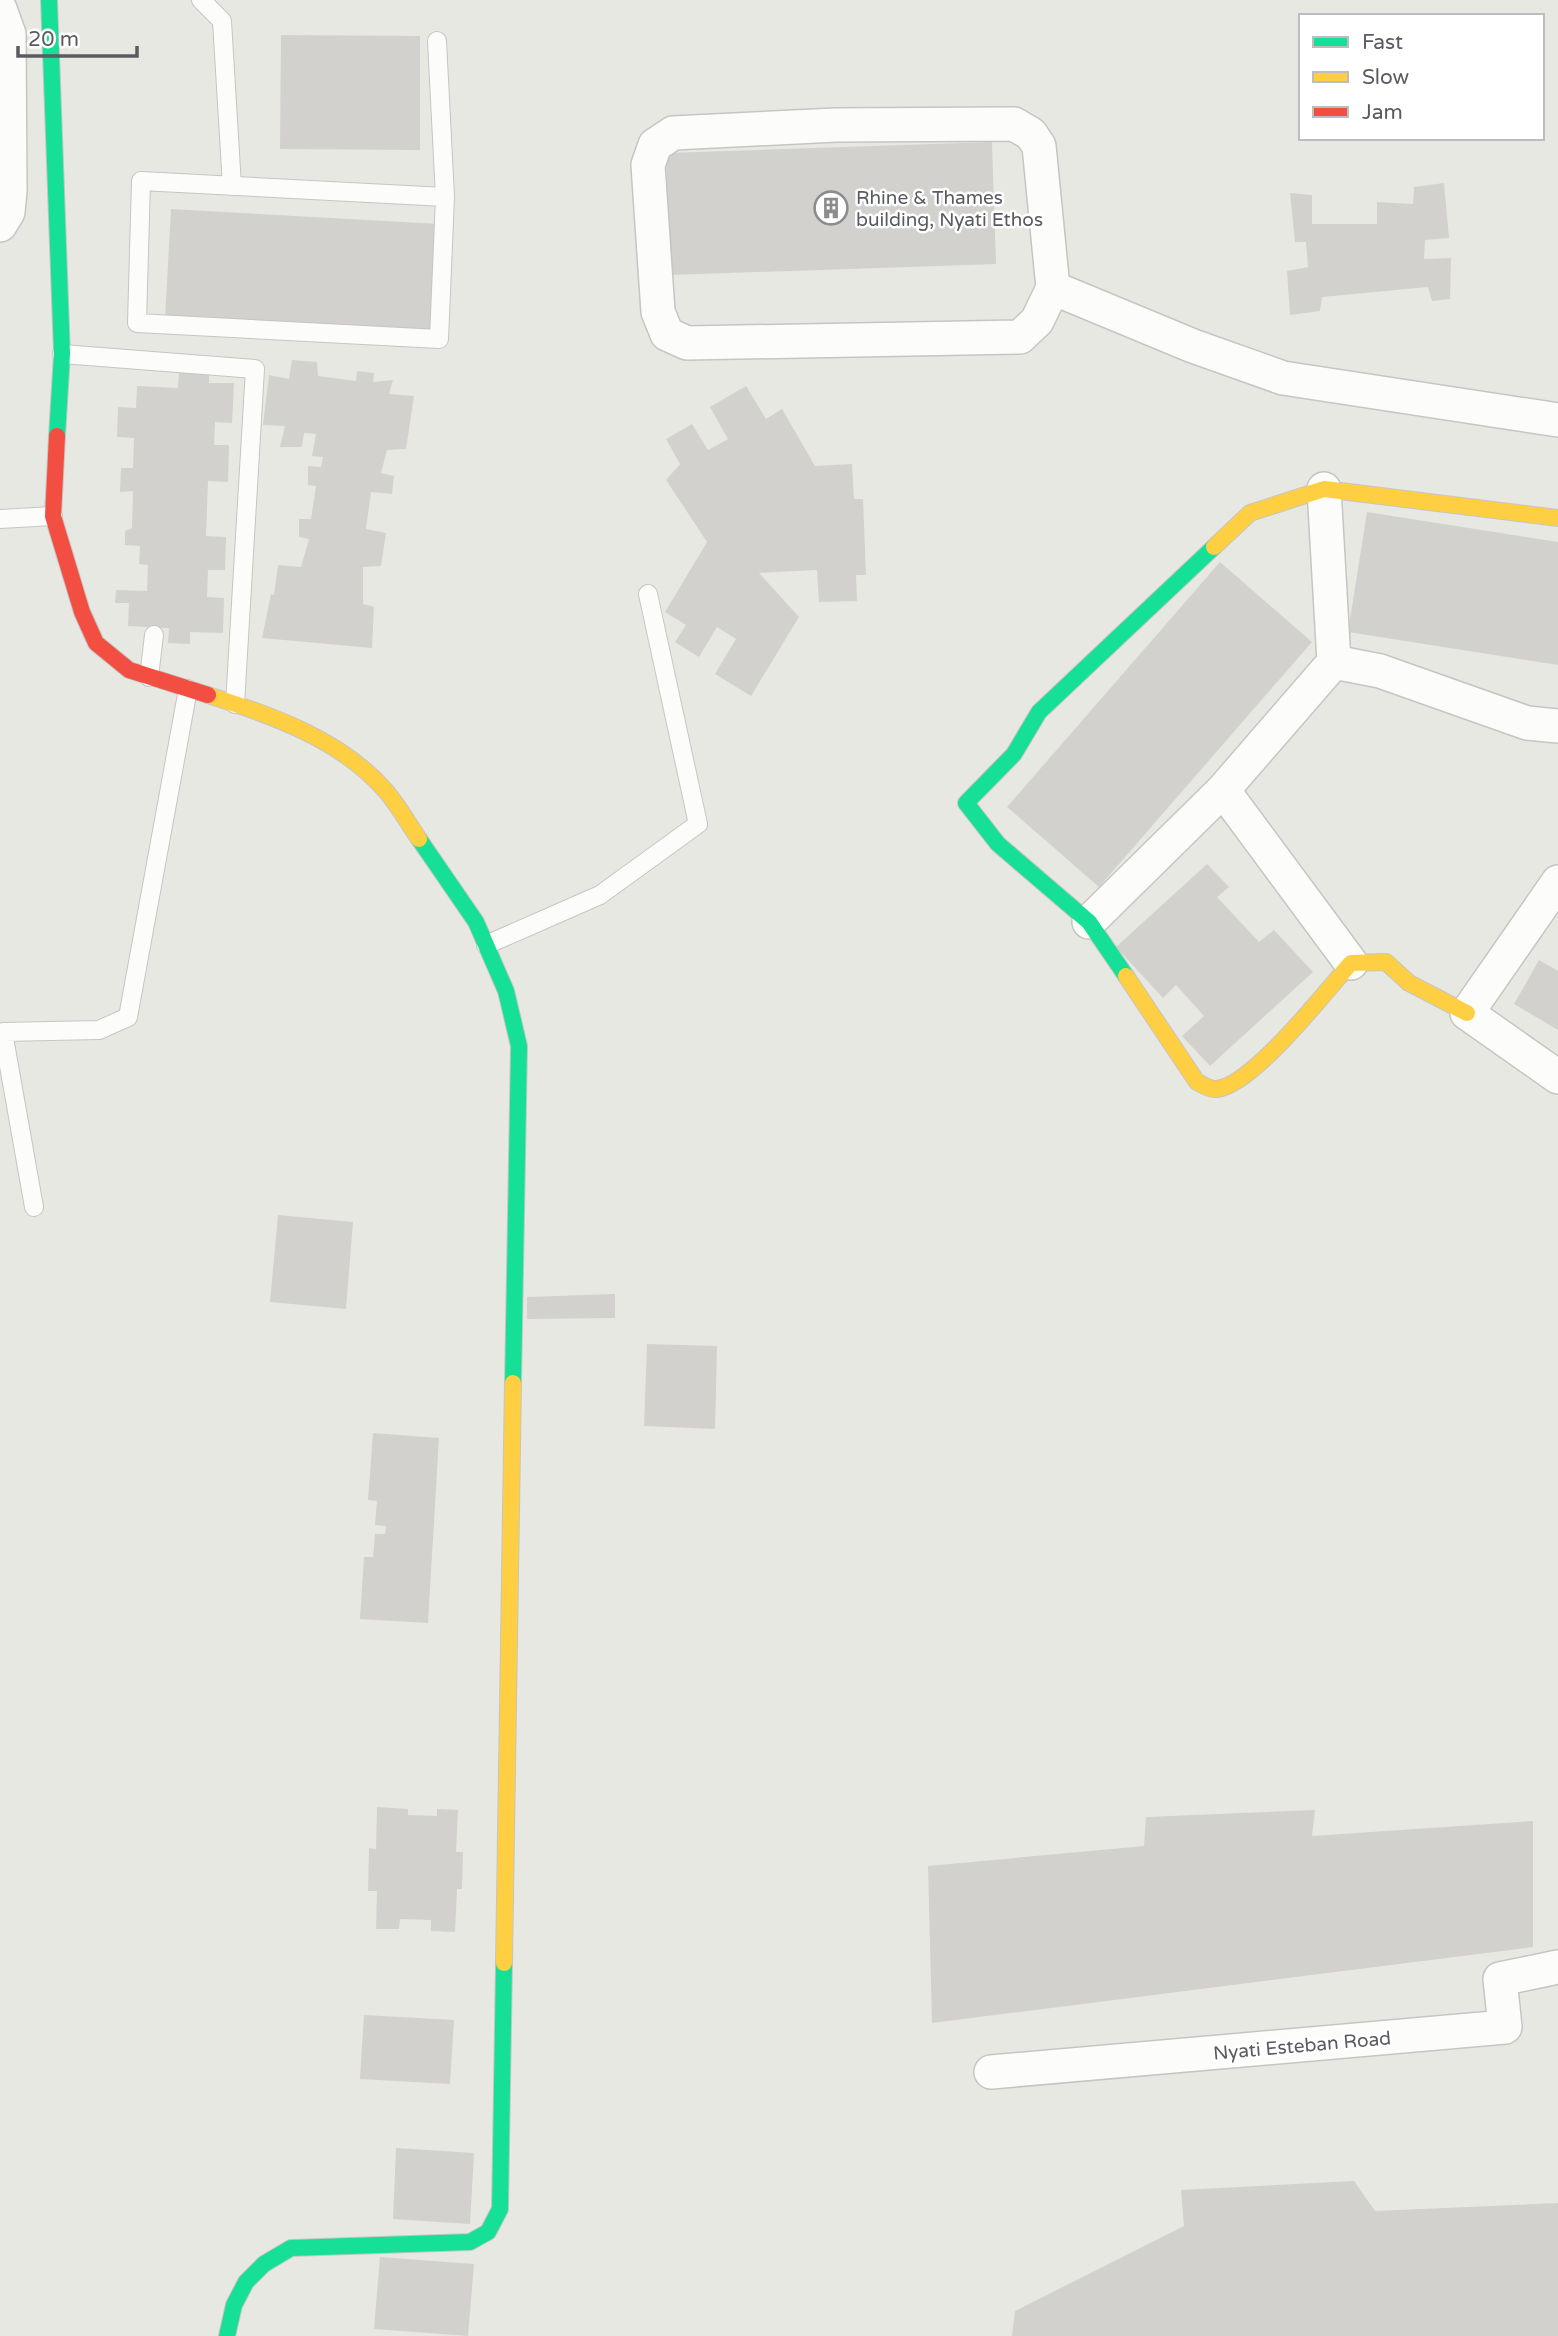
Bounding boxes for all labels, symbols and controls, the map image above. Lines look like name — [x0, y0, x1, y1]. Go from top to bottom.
scale bar — [18, 14, 136, 58]
legend — [1299, 14, 1544, 140]
text: 20 m — [28, 27, 79, 52]
text: Fast — [1362, 30, 1403, 55]
text: Slow — [1362, 65, 1410, 90]
text: Jam — [1362, 100, 1403, 125]
place label: Rhine & Thames building, Nyati Ethos — [856, 187, 1043, 231]
building icon: Rhine & Thames building, Nyati Ethos — [812, 189, 850, 227]
street label: Nyati Esteban Road — [1212, 2027, 1392, 2065]

